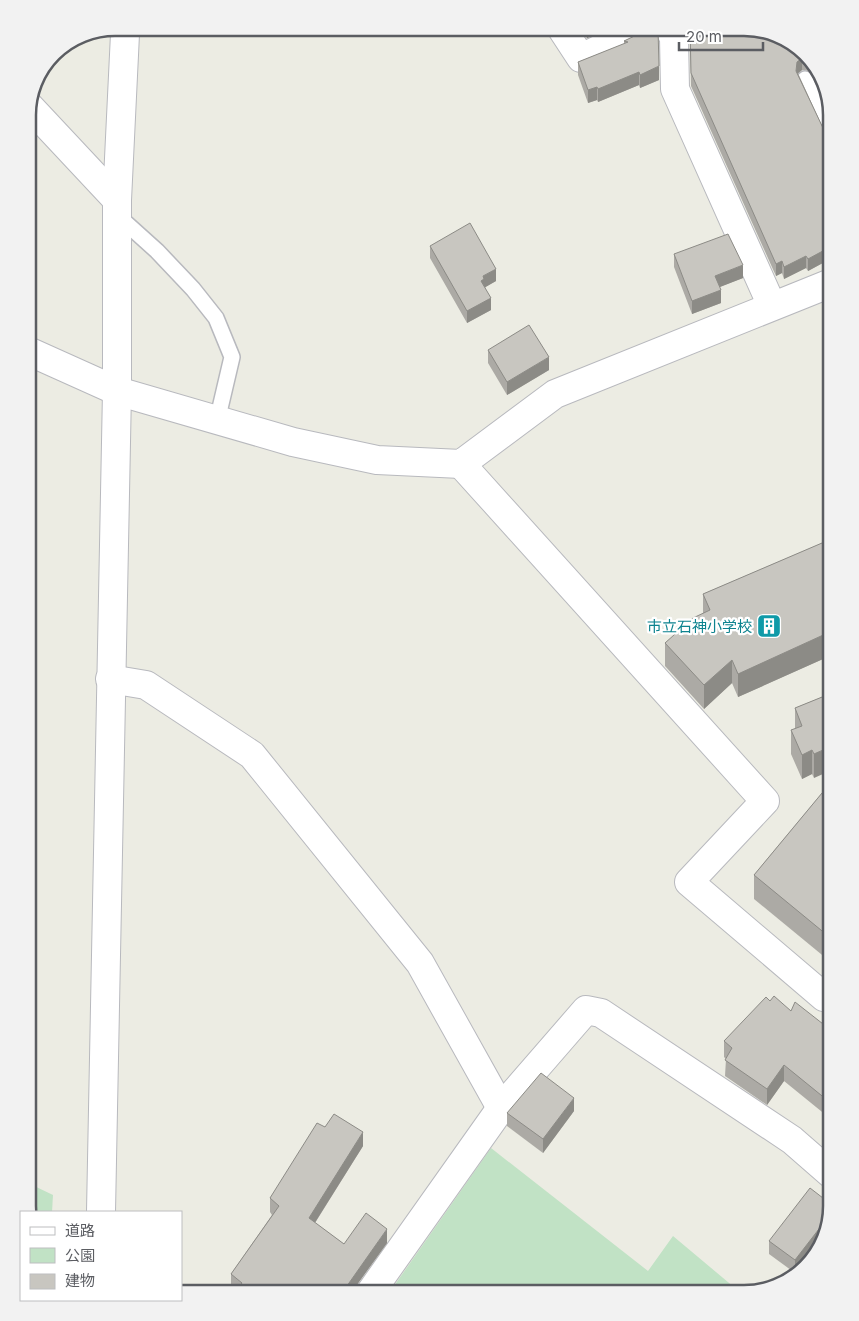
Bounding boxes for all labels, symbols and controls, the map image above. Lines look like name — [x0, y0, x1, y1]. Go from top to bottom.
scale bar — [679, 20, 763, 52]
text: 20 m — [686, 27, 722, 46]
building icon: 市立石神小学校 — [756, 613, 782, 639]
place label: 市立石神小学校 — [647, 617, 752, 636]
legend — [20, 1211, 182, 1301]
text: 道路 — [65, 1221, 95, 1240]
text: 公園 — [65, 1246, 95, 1265]
text: 建物 — [65, 1271, 95, 1290]

